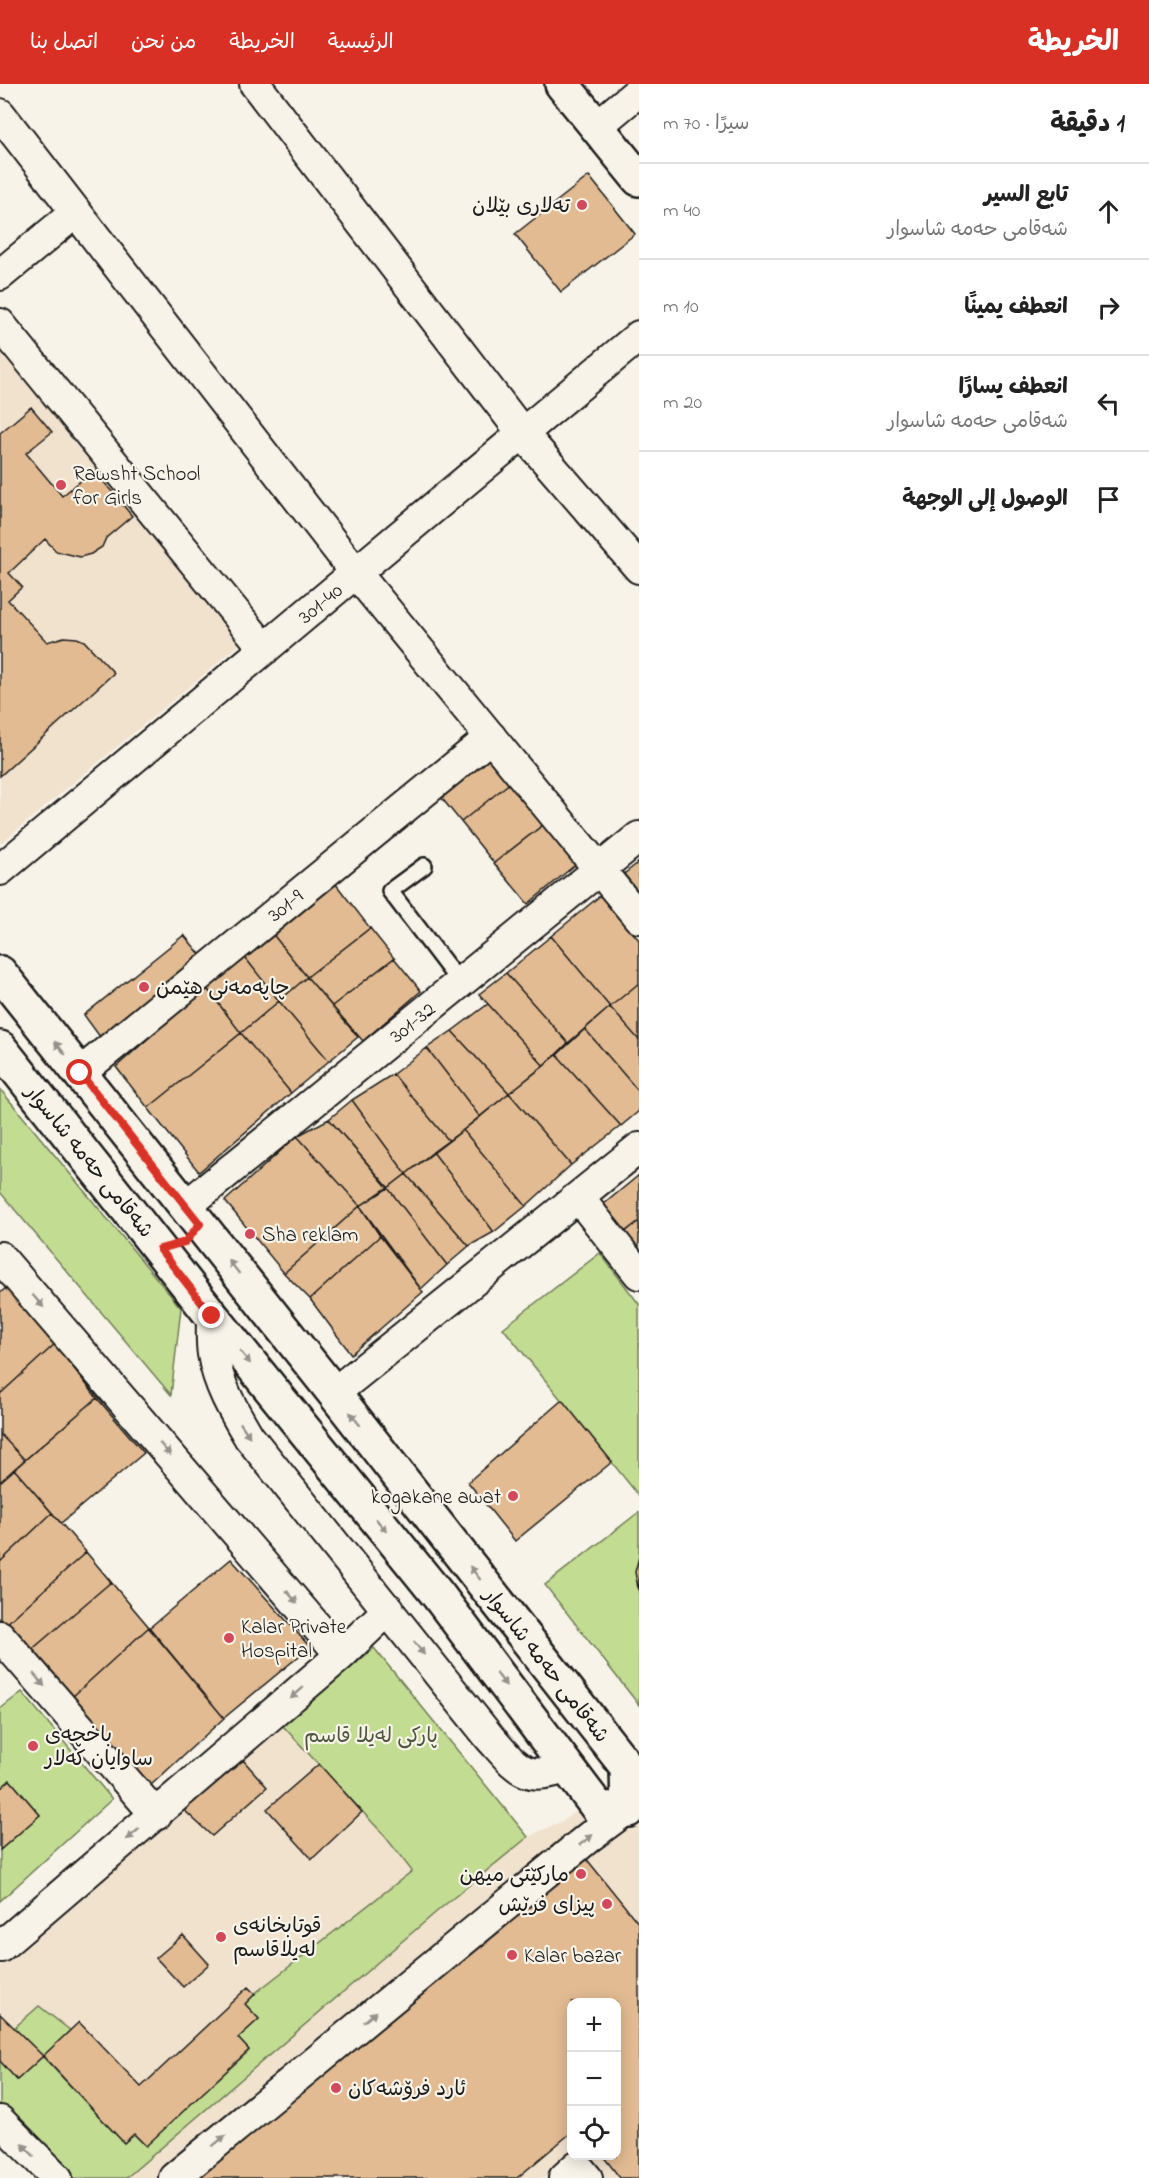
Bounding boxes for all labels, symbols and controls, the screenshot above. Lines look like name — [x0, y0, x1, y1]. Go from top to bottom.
text: الخريطة — [1028, 23, 1119, 64]
text: اتصل بنا — [30, 28, 98, 58]
text: من نحن — [131, 28, 196, 58]
text: الخريطة — [229, 28, 295, 58]
text: الرئيسية — [328, 28, 394, 58]
text: 1 دقيقة — [1050, 106, 1125, 144]
text: سيرًا · 70 m — [663, 110, 749, 139]
text: تابع السير — [984, 180, 1068, 212]
place label: تەلاری بێلان — [472, 192, 571, 222]
icon: ahead — [1092, 195, 1125, 228]
text: 40 m — [663, 197, 700, 226]
marker: تەلاری بێلان — [575, 198, 589, 212]
text: شەقامی حەمە شاسوار — [888, 216, 1068, 245]
icon: right — [1092, 291, 1125, 324]
text: انعطف يمينًا — [964, 292, 1068, 324]
text: 10 m — [663, 293, 699, 322]
text: انعطف يسارًا — [959, 372, 1068, 404]
icon: left — [1092, 387, 1125, 420]
text: 20 m — [663, 389, 702, 418]
text: شەقامی حەمە شاسوار — [888, 408, 1068, 437]
place label: Rawsht School for Girls — [73, 460, 200, 514]
marker: Rawsht School for Girls — [54, 478, 68, 492]
icon: arrive — [1092, 483, 1125, 516]
text: الوصول إلى الوجهة — [902, 484, 1068, 516]
street label: 301-40 — [292, 577, 350, 632]
street label: 301-9 — [262, 882, 311, 930]
place label: چاپەمەنی هێمن — [156, 974, 290, 1004]
marker: چاپەمەنی هێمن — [137, 980, 151, 994]
street label: 301-32 — [384, 996, 443, 1051]
one-way arrow — [54, 1040, 67, 1056]
route start — [66, 1059, 92, 1085]
street label: شەقامی حەمە شاسوار — [16, 1078, 160, 1245]
place label: Sha reklam — [262, 1221, 358, 1251]
marker: Sha reklam — [243, 1227, 257, 1241]
one-way arrow — [229, 1259, 241, 1274]
one-way arrow — [31, 1293, 44, 1308]
route end — [198, 1302, 224, 1328]
one-way arrow — [238, 1349, 251, 1364]
one-way arrow — [350, 1412, 362, 1427]
one-way arrow — [239, 1422, 250, 1438]
one-way arrow — [158, 1441, 171, 1456]
place label: kogakane awat — [371, 1483, 501, 1515]
marker: kogakane awat — [506, 1489, 520, 1503]
one-way arrow — [374, 1517, 387, 1532]
one-way arrow — [469, 1565, 482, 1581]
street label: شەقامی حەمە شاسوار — [474, 1581, 616, 1750]
one-way arrow — [285, 1589, 298, 1604]
place label: Kalar Private Hospital — [241, 1613, 347, 1667]
marker: Kalar Private Hospital — [222, 1631, 236, 1645]
one-way arrow — [413, 1640, 425, 1655]
one-way arrow — [495, 1670, 507, 1686]
one-way arrow — [32, 1673, 45, 1688]
one-way arrow — [290, 1686, 305, 1699]
place label: باخچەی ساوایان کەلار — [43, 1721, 153, 1775]
park label: پارکی لەیلا قاسم — [304, 1722, 438, 1752]
marker: باخچەی ساوایان کەلار — [26, 1739, 40, 1753]
one-way arrow — [126, 1827, 141, 1840]
one-way arrow — [578, 1834, 594, 1847]
place label: مارکێتی میهن — [459, 1861, 569, 1891]
marker: مارکێتی میهن — [574, 1867, 588, 1881]
place label: پیزای فرێش — [498, 1891, 595, 1921]
marker: پیزای فرێش — [600, 1897, 614, 1911]
place label: قوتابخانەی لەیلاقاسم — [233, 1912, 322, 1966]
marker: قوتابخانەی لەیلاقاسم — [214, 1930, 228, 1944]
place label: Kalar bazar — [524, 1942, 622, 1972]
marker: Kalar bazar — [505, 1948, 519, 1962]
map controls — [567, 1998, 621, 2160]
button: + — [567, 1998, 621, 2052]
one-way arrow — [362, 2011, 378, 2024]
button: − — [567, 2052, 621, 2106]
place label: ئارد فرۆشەکان — [348, 2075, 466, 2105]
marker: ئارد فرۆشەکان — [329, 2081, 343, 2095]
button: locate — [567, 2106, 621, 2160]
one-way arrow — [211, 2135, 226, 2148]
one-way arrow — [22, 2143, 36, 2157]

